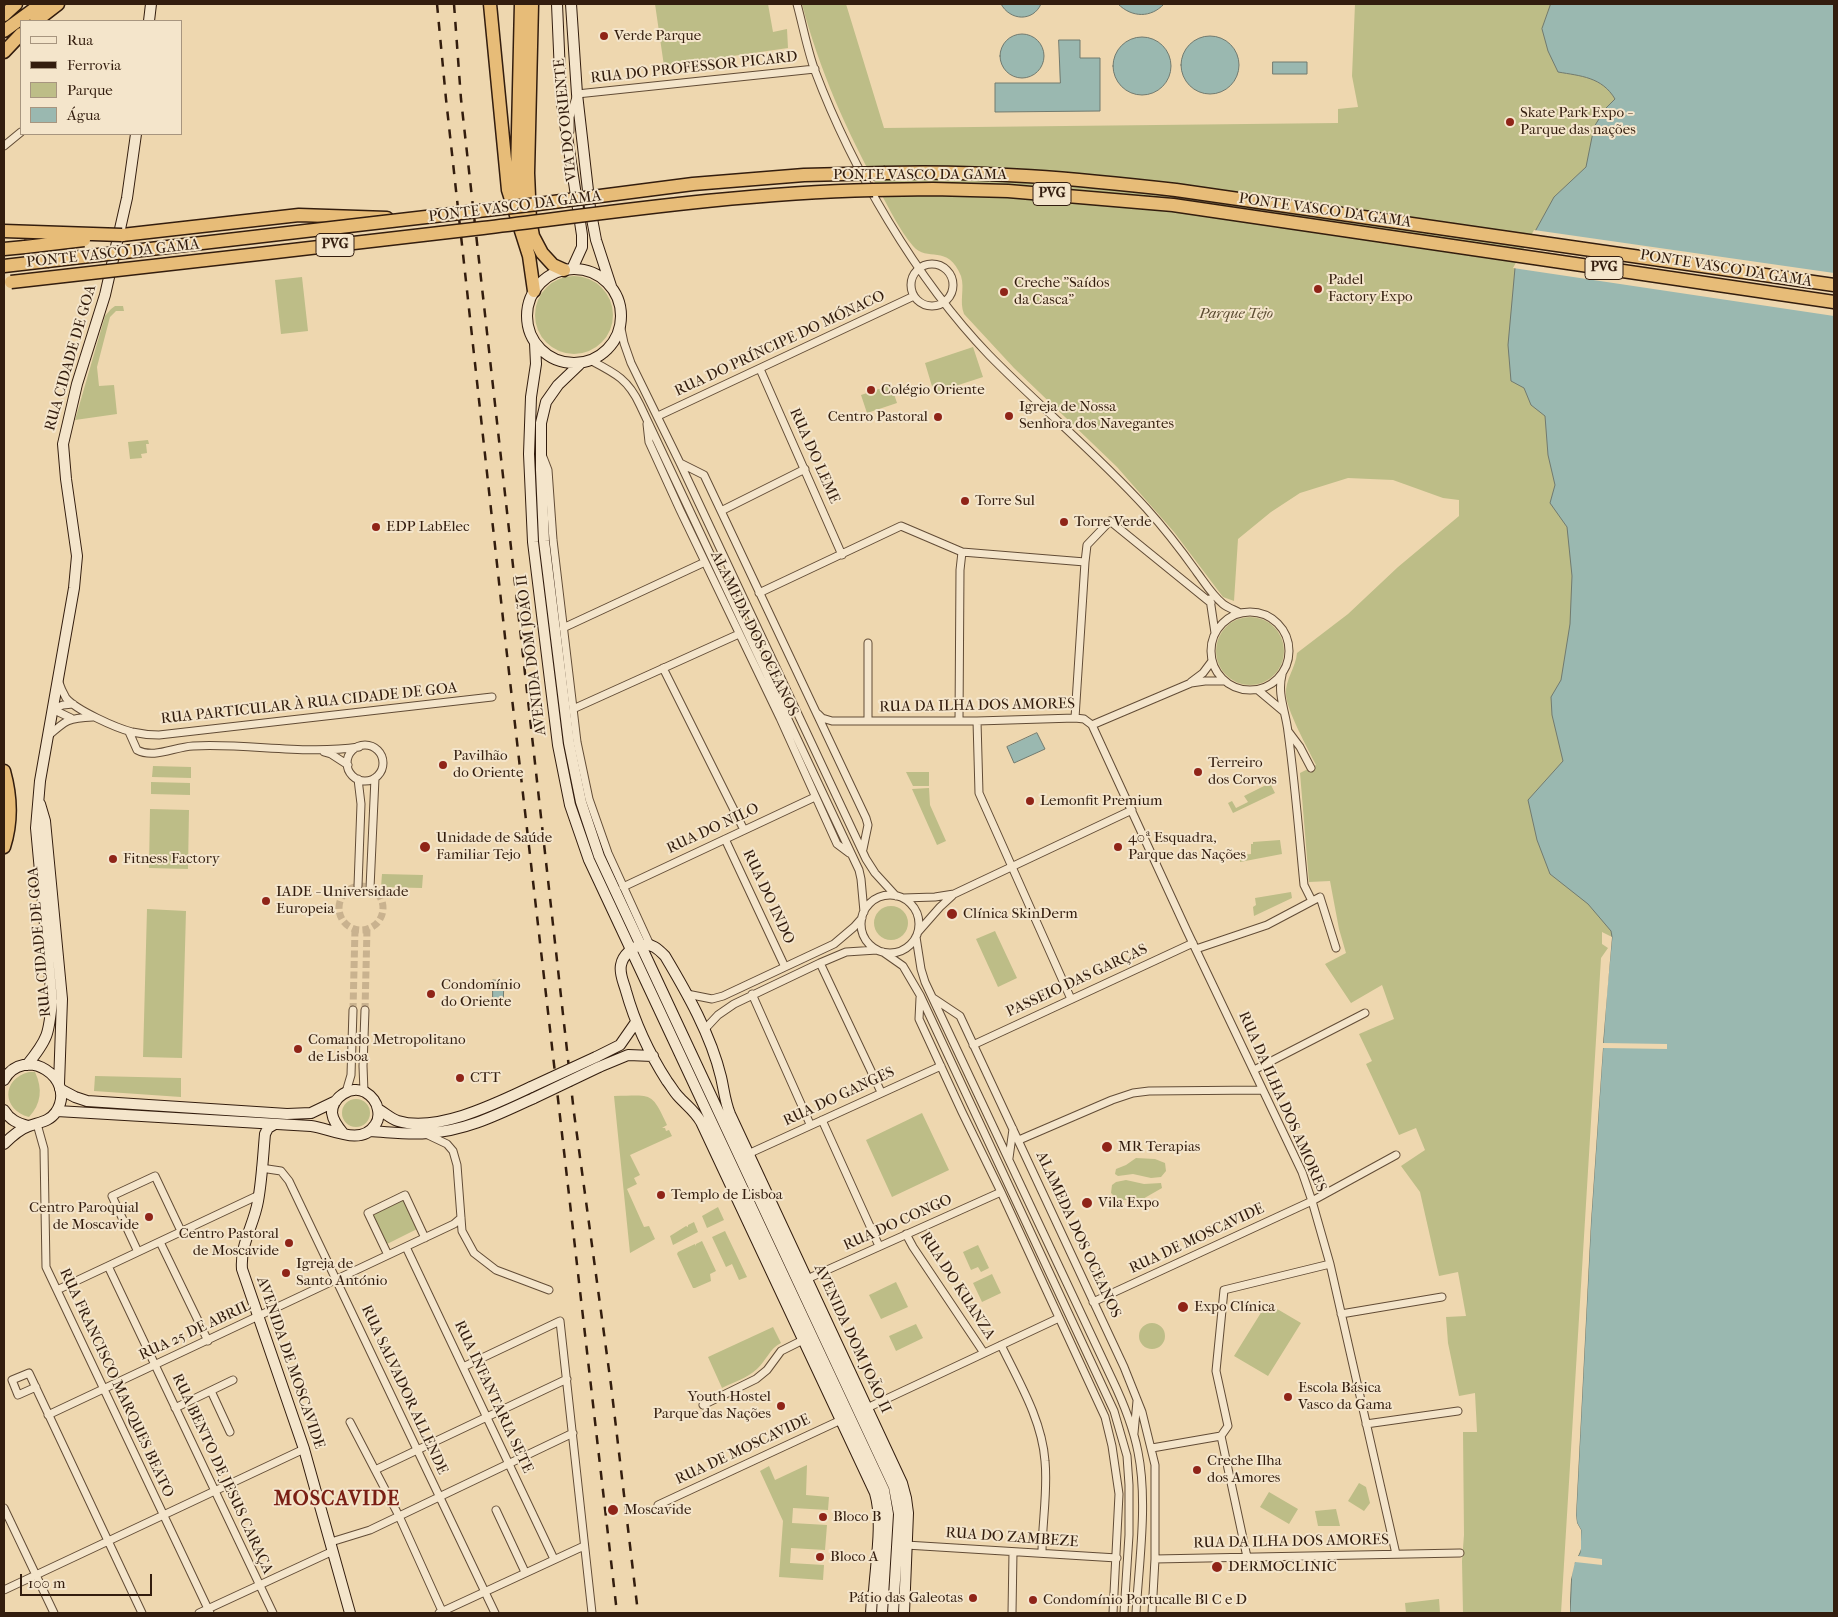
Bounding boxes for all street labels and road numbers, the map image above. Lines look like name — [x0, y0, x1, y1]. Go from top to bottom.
street label: RUA DO PROFESSOR PICARD — [590, 48, 798, 88]
street label: VIA DO ORIENTE — [551, 58, 581, 182]
street label: PONTE VASCO DA GAMA — [833, 166, 1007, 184]
road number: PVG — [1033, 182, 1071, 205]
street label: PONTE VASCO DA GAMA — [428, 187, 602, 227]
street label: PONTE VASCO DA GAMA — [1238, 190, 1412, 232]
road number: PVG — [316, 234, 354, 256]
street label: PONTE VASCO DA GAMA — [26, 236, 200, 272]
street label: PONTE VASCO DA GAMA — [1639, 247, 1813, 291]
road number: PVG — [1585, 256, 1623, 280]
street label: RUA CIDADE DE GOA — [42, 283, 100, 433]
street label: RUA DO PRÍNCIPE DO MÓNACO — [672, 287, 888, 401]
street label: RUA DO LEME — [785, 405, 843, 507]
street label: ALAMEDA DOS OCEANOS — [706, 548, 802, 720]
street label: AVENIDA DOM JOÃO II — [513, 573, 551, 737]
street label: RUA PARTICULAR À RUA CIDADE DE GOA — [160, 679, 458, 729]
street label: RUA DA ILHA DOS AMORES — [879, 695, 1075, 717]
street label: RUA DO NILO — [664, 800, 762, 858]
street label: RUA DO INDO — [738, 847, 798, 947]
street label: RUA CIDADE DE GOA — [24, 866, 56, 1018]
street label: PASSEIO DAS GARÇAS — [1003, 940, 1151, 1022]
street label: RUA DA ILHA DOS AMORES — [1234, 1009, 1330, 1195]
street label: RUA DO GANGES — [781, 1063, 897, 1131]
street label: ALAMEDA DOS OCEANOS — [1031, 1149, 1125, 1321]
street label: RUA DO CONGO — [841, 1191, 955, 1255]
street label: RUA DE MOSCAVIDE — [1127, 1200, 1267, 1278]
street label: RUA DO KUANZA — [915, 1229, 999, 1343]
street label: AVENIDA DOM JOÃO II — [810, 1262, 894, 1416]
street label: RUA FRANCISCO MARQUES BEATO — [55, 1266, 177, 1500]
street label: AVENIDA DE MOSCAVIDE — [252, 1275, 328, 1451]
street label: RUA 25 DE ABRIL — [136, 1297, 254, 1365]
street label: RUA SALVADOR ALLENDE — [357, 1302, 451, 1478]
street label: RUA INFANTARIA SETE — [450, 1318, 536, 1476]
street label: RUA BENTO DE JESUS CARAÇA — [168, 1371, 276, 1577]
street label: RUA DE MOSCAVIDE — [673, 1411, 813, 1489]
street label: RUA DO ZAMBEZE — [945, 1524, 1079, 1552]
street label: RUA DA ILHA DOS AMORES — [1193, 1531, 1389, 1553]

